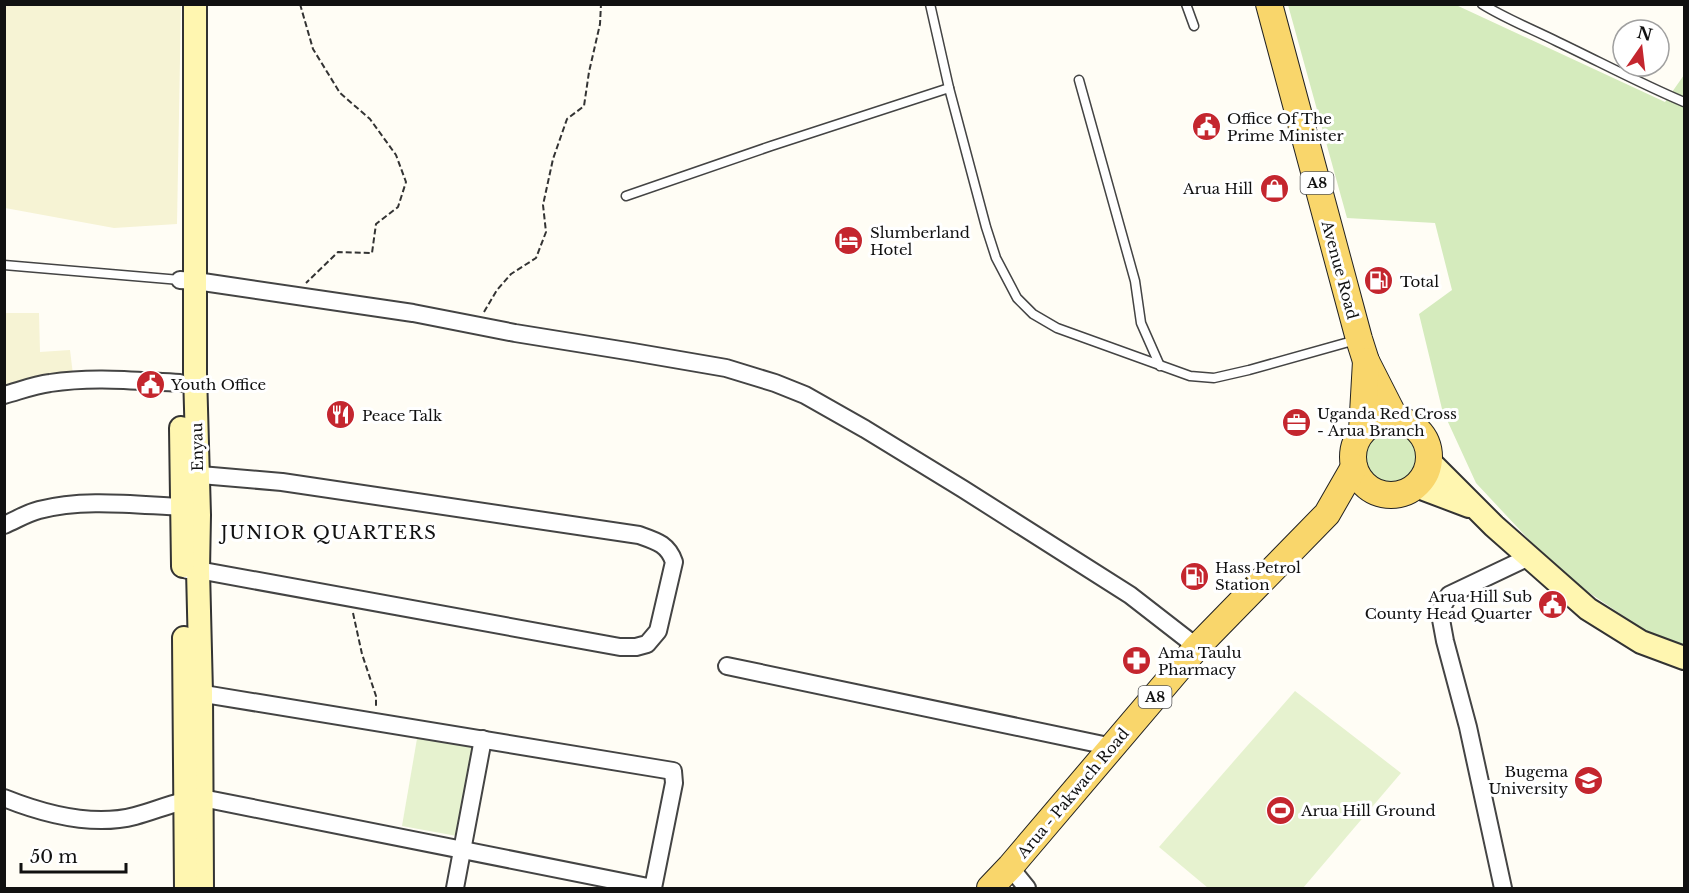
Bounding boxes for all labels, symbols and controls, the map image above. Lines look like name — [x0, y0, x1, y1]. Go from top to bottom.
north arrow — [1611, 18, 1671, 78]
text: N — [1635, 22, 1654, 45]
place label: Office Of The Prime Minister — [1227, 109, 1345, 145]
public building icon: Office Of The Prime Minister — [1190, 111, 1222, 143]
shop icon: Arua Hill — [1258, 172, 1290, 204]
road number: A8 — [1300, 172, 1334, 194]
place label: Arua Hill — [1182, 179, 1253, 198]
street label: Avenue Road — [1317, 218, 1362, 321]
place label: Slumberland Hotel — [870, 223, 970, 259]
hotel icon: Slumberland Hotel — [833, 225, 865, 257]
fuel station icon: Total — [1363, 265, 1395, 297]
place label: Total — [1400, 272, 1439, 291]
public building icon: Youth Office — [134, 368, 166, 400]
place label: Youth Office — [170, 375, 266, 394]
restaurant icon: Peace Talk — [325, 399, 357, 431]
place label: Uganda Red Cross - Arua Branch — [1317, 404, 1457, 440]
place label: Peace Talk — [362, 406, 443, 425]
office icon: Uganda Red Cross - Arua Branch — [1280, 406, 1312, 438]
street label: Enyau — [187, 422, 207, 472]
district label: JUNIOR QUARTERS — [219, 522, 437, 544]
place label: Hass Petrol Station — [1215, 558, 1301, 594]
fuel station icon: Hass Petrol Station — [1178, 560, 1210, 592]
place label: Arua Hill Sub County Head Quarter — [1365, 587, 1533, 623]
public building icon: Arua Hill Sub County Head Quarter — [1537, 589, 1569, 621]
place label: Ama Taulu Pharmacy — [1157, 643, 1241, 679]
pharmacy icon: Ama Taulu Pharmacy — [1121, 645, 1153, 677]
road number: A8 — [1138, 686, 1172, 708]
street label: Arua - Pakwach Road — [1012, 724, 1133, 863]
place label: Bugema University — [1488, 762, 1569, 798]
school or university icon: Bugema University — [1573, 764, 1605, 796]
sports icon: Arua Hill Ground — [1264, 794, 1296, 826]
place label: Arua Hill Ground — [1300, 801, 1436, 820]
scale bar — [21, 836, 126, 874]
text: 50 m — [30, 846, 78, 868]

